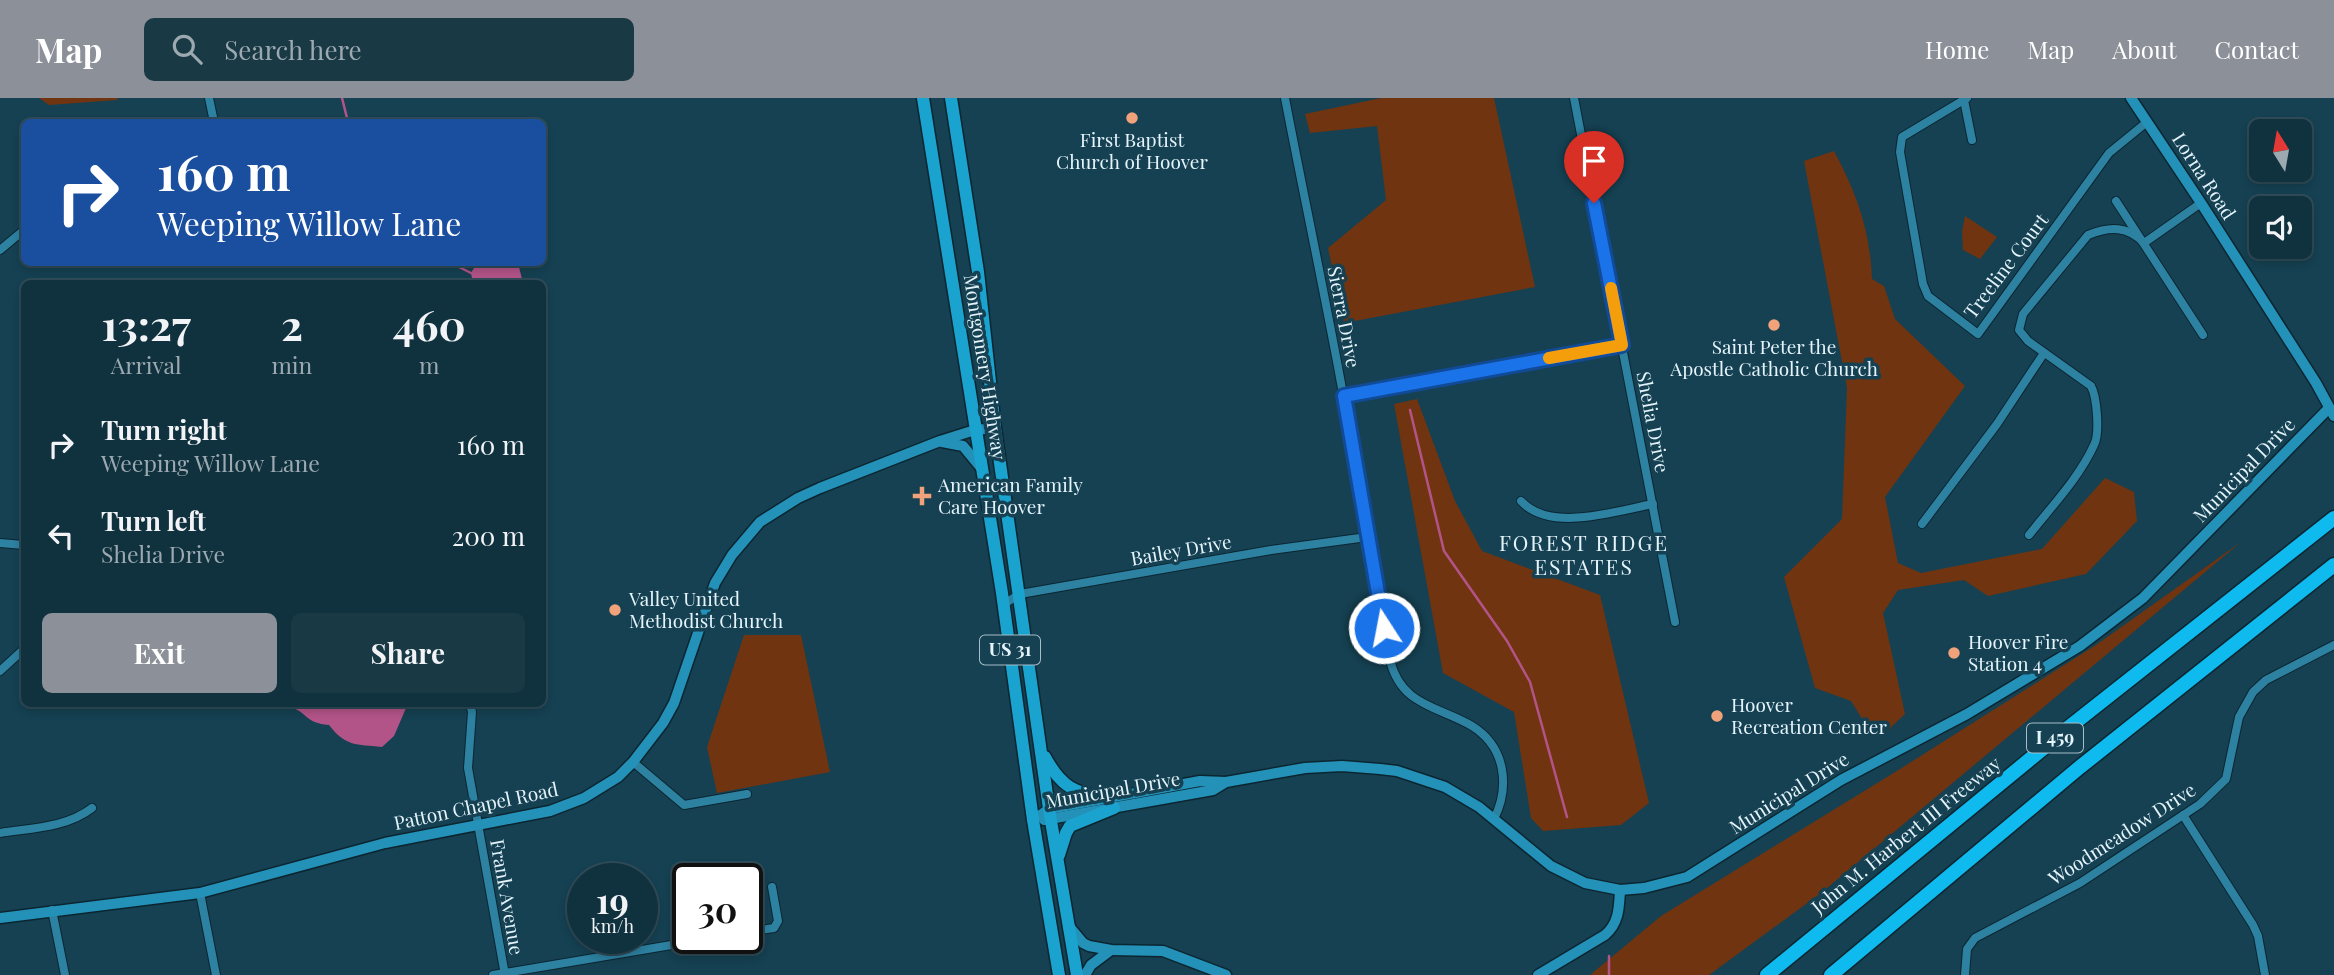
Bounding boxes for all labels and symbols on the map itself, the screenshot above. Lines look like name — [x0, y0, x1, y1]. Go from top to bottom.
marker: First Baptist Church of Hoover — [1124, 110, 1140, 126]
north arrow — [2249, 119, 2312, 182]
place label: First Baptist Church of Hoover — [1056, 126, 1208, 174]
street label: Lorna Road — [2167, 127, 2243, 224]
pin — [1564, 131, 1624, 203]
street label: Treeline Court — [1957, 207, 2054, 323]
street label: Sierra Drive — [1322, 264, 1368, 370]
street label: Montgomery Highway — [958, 272, 1014, 462]
marker: Saint Peter the Apostle Catholic Church — [1766, 317, 1782, 333]
place label: Saint Peter the Apostle Catholic Church — [1669, 333, 1878, 381]
street label: Shelia Drive — [1631, 369, 1677, 475]
street label: Municipal Drive — [2187, 411, 2300, 527]
place label: American Family Care Hoover — [937, 471, 1083, 519]
marker: American Family Care Hoover — [912, 486, 932, 506]
street label: Bailey Drive — [1128, 527, 1233, 571]
district label: FOREST RIDGE ESTATES — [1499, 528, 1669, 580]
place label: Valley United Methodist Church — [628, 585, 783, 633]
position arrow — [1347, 591, 1421, 665]
marker: Valley United Methodist Church — [607, 602, 623, 618]
place label: Hoover Fire Station 4 — [1968, 628, 2068, 676]
road number: US 31 — [980, 636, 1040, 664]
marker: Hoover Fire Station 4 — [1946, 645, 1962, 661]
place label: Hoover Recreation Center — [1731, 691, 1887, 739]
marker: Hoover Recreation Center — [1709, 708, 1725, 724]
road number: I 459 — [2027, 724, 2083, 752]
street label: Municipal Drive — [1724, 745, 1853, 839]
street label: John M. Harbert III Freeway — [1804, 749, 2006, 919]
street label: Municipal Drive — [1043, 764, 1182, 814]
street label: Patton Chapel Road — [391, 775, 560, 835]
street label: Woodmeadow Drive — [2042, 776, 2200, 891]
street label: Frank Avenue — [485, 837, 531, 957]
speed limit sign: 30 — [672, 863, 763, 954]

